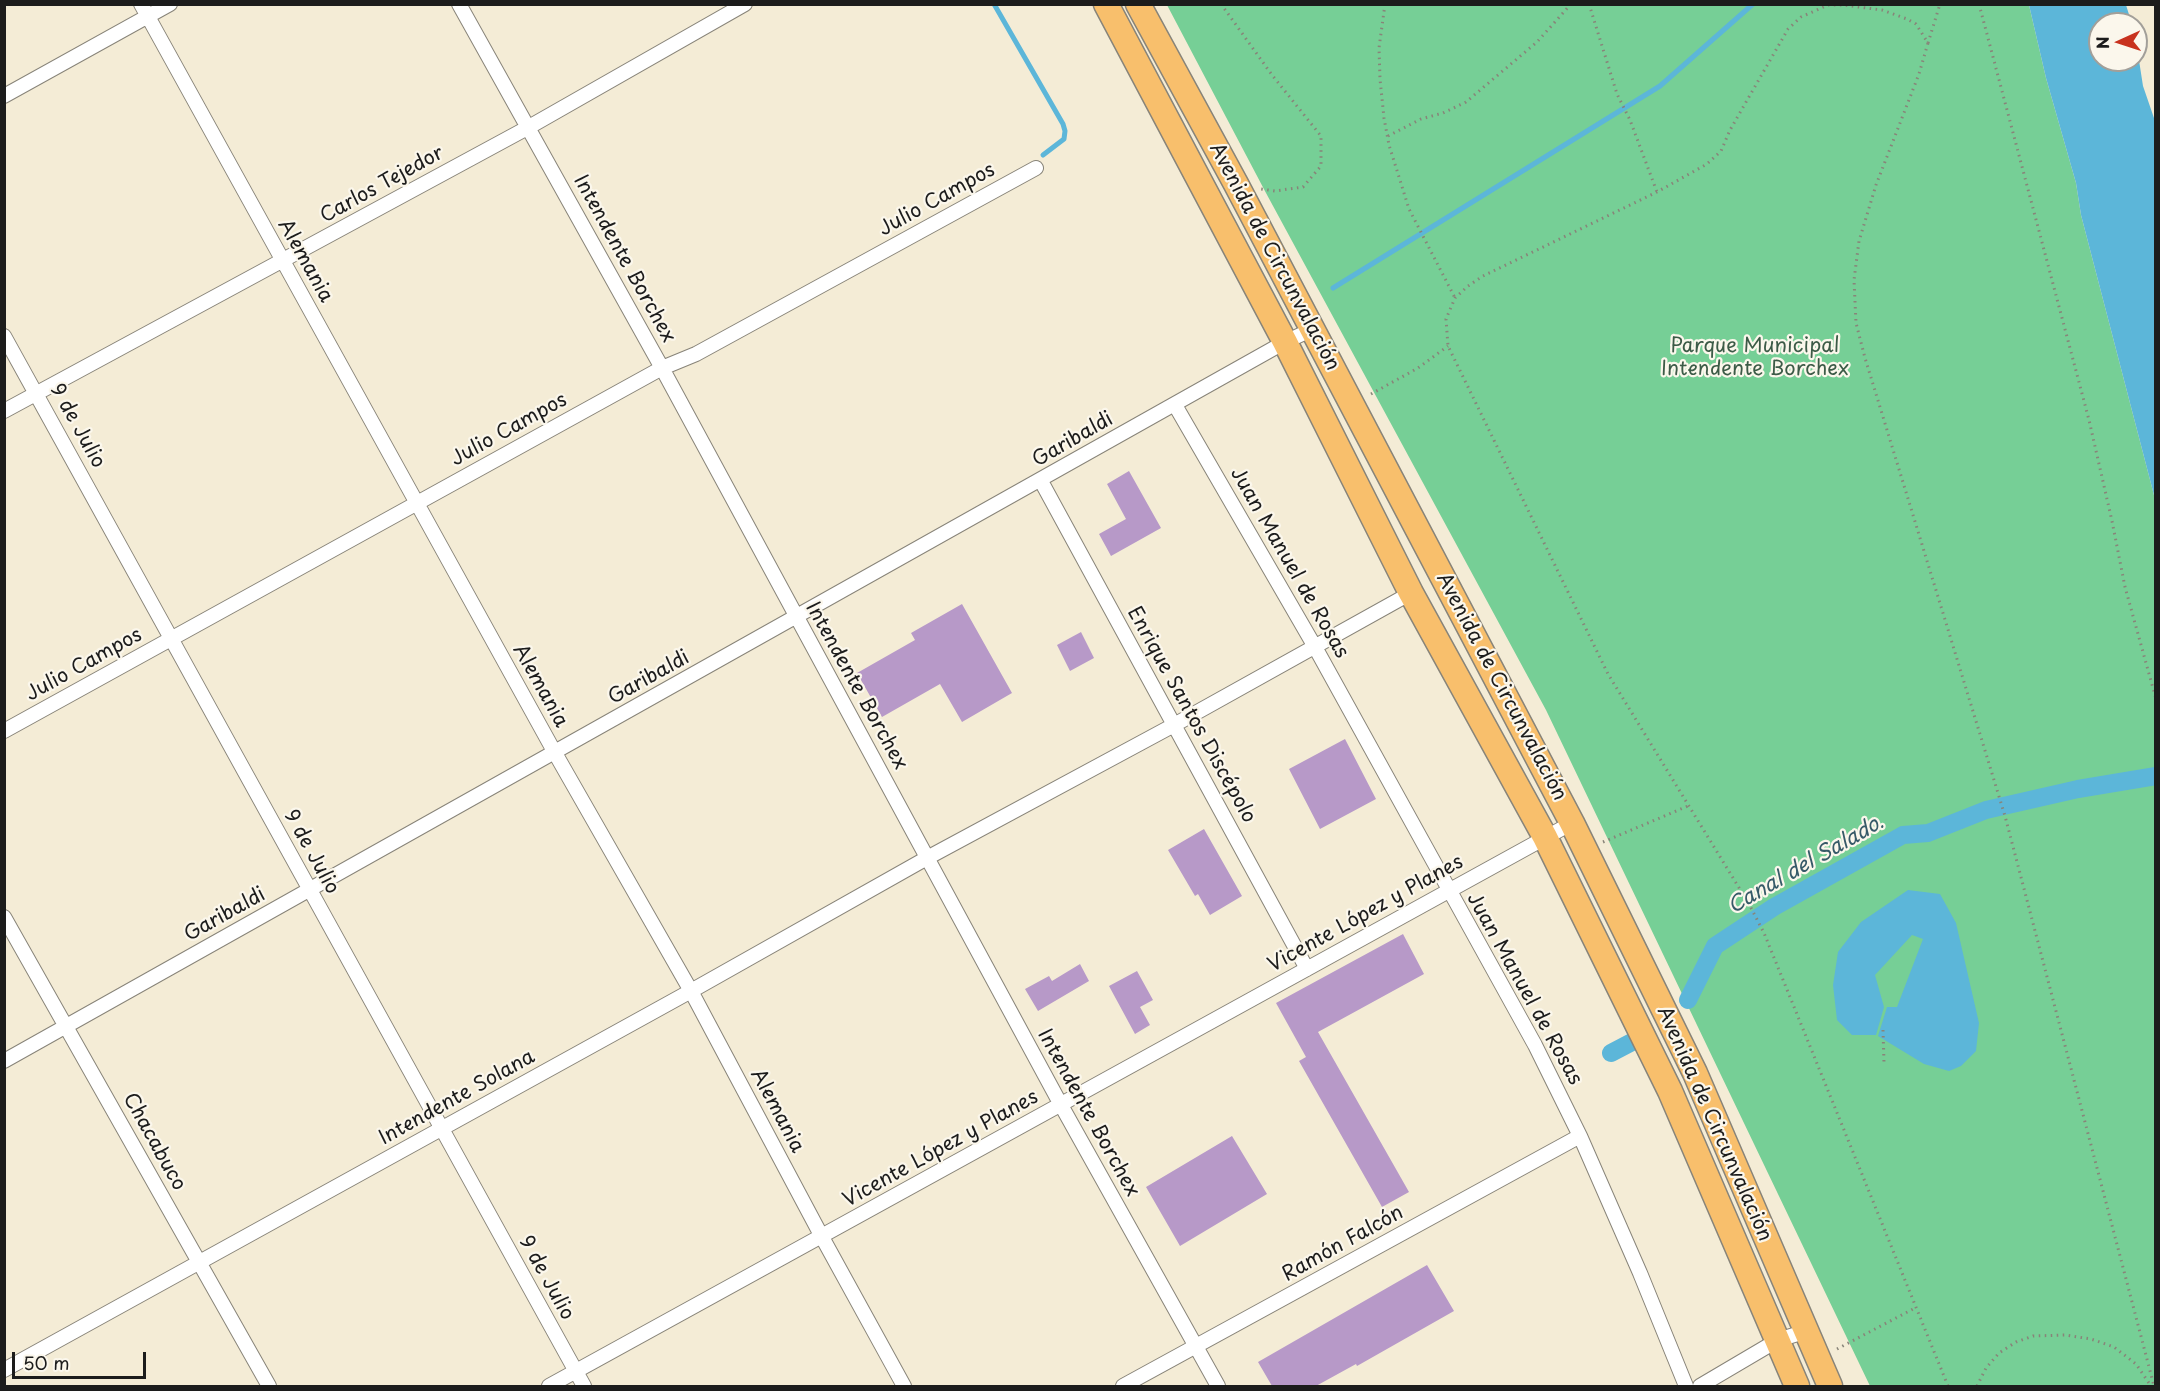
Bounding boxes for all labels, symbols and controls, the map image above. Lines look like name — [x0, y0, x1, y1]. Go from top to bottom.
north arrow — [2088, 12, 2148, 72]
text: N — [2090, 36, 2114, 50]
street label: Avenida de Circunvalación — [1204, 139, 1344, 375]
street label: Carlos Tejedor — [316, 141, 448, 229]
street label: Julio Campos — [875, 158, 999, 242]
street label: Intendente Borchex — [568, 171, 680, 347]
street label: Alemania — [272, 215, 338, 307]
park label: Parque Municipal Intendente Borchex — [1661, 334, 1849, 381]
street label: 9 de Julio — [44, 380, 110, 472]
street label: Julio Campos — [447, 388, 571, 472]
street label: Garibaldi — [1028, 407, 1118, 473]
street label: Juan Manuel de Rosas — [1225, 464, 1353, 662]
street label: Avenida de Circunvalación — [1431, 569, 1571, 805]
street label: Intendente Borchex — [800, 598, 912, 774]
street label: Enrique Santos Discépolo — [1122, 603, 1260, 827]
street label: Julio Campos — [22, 623, 146, 707]
street label: Alemania — [507, 640, 573, 732]
street label: Garibaldi — [604, 646, 694, 710]
street label: 9 de Julio — [278, 806, 344, 898]
water label: Canal del Salado. — [1724, 810, 1888, 920]
street label: Vicente López y Planes — [1264, 850, 1468, 978]
street label: Garibaldi — [180, 883, 270, 947]
street label: Juan Manuel de Rosas — [1461, 889, 1587, 1089]
street label: Avenida de Circunvalación — [1651, 1003, 1777, 1245]
street label: Intendente Borchex — [1032, 1025, 1144, 1201]
street label: Intendente Solana — [375, 1045, 539, 1151]
street label: Alemania — [745, 1065, 809, 1157]
street label: Vicente López y Planes — [839, 1085, 1043, 1213]
street label: Chacabuco — [117, 1089, 191, 1195]
street label: Ramón Falcón — [1278, 1201, 1408, 1287]
street label: 9 de Julio — [513, 1232, 579, 1324]
scale bar — [15, 1340, 148, 1378]
text: 50 m — [23, 1349, 70, 1376]

